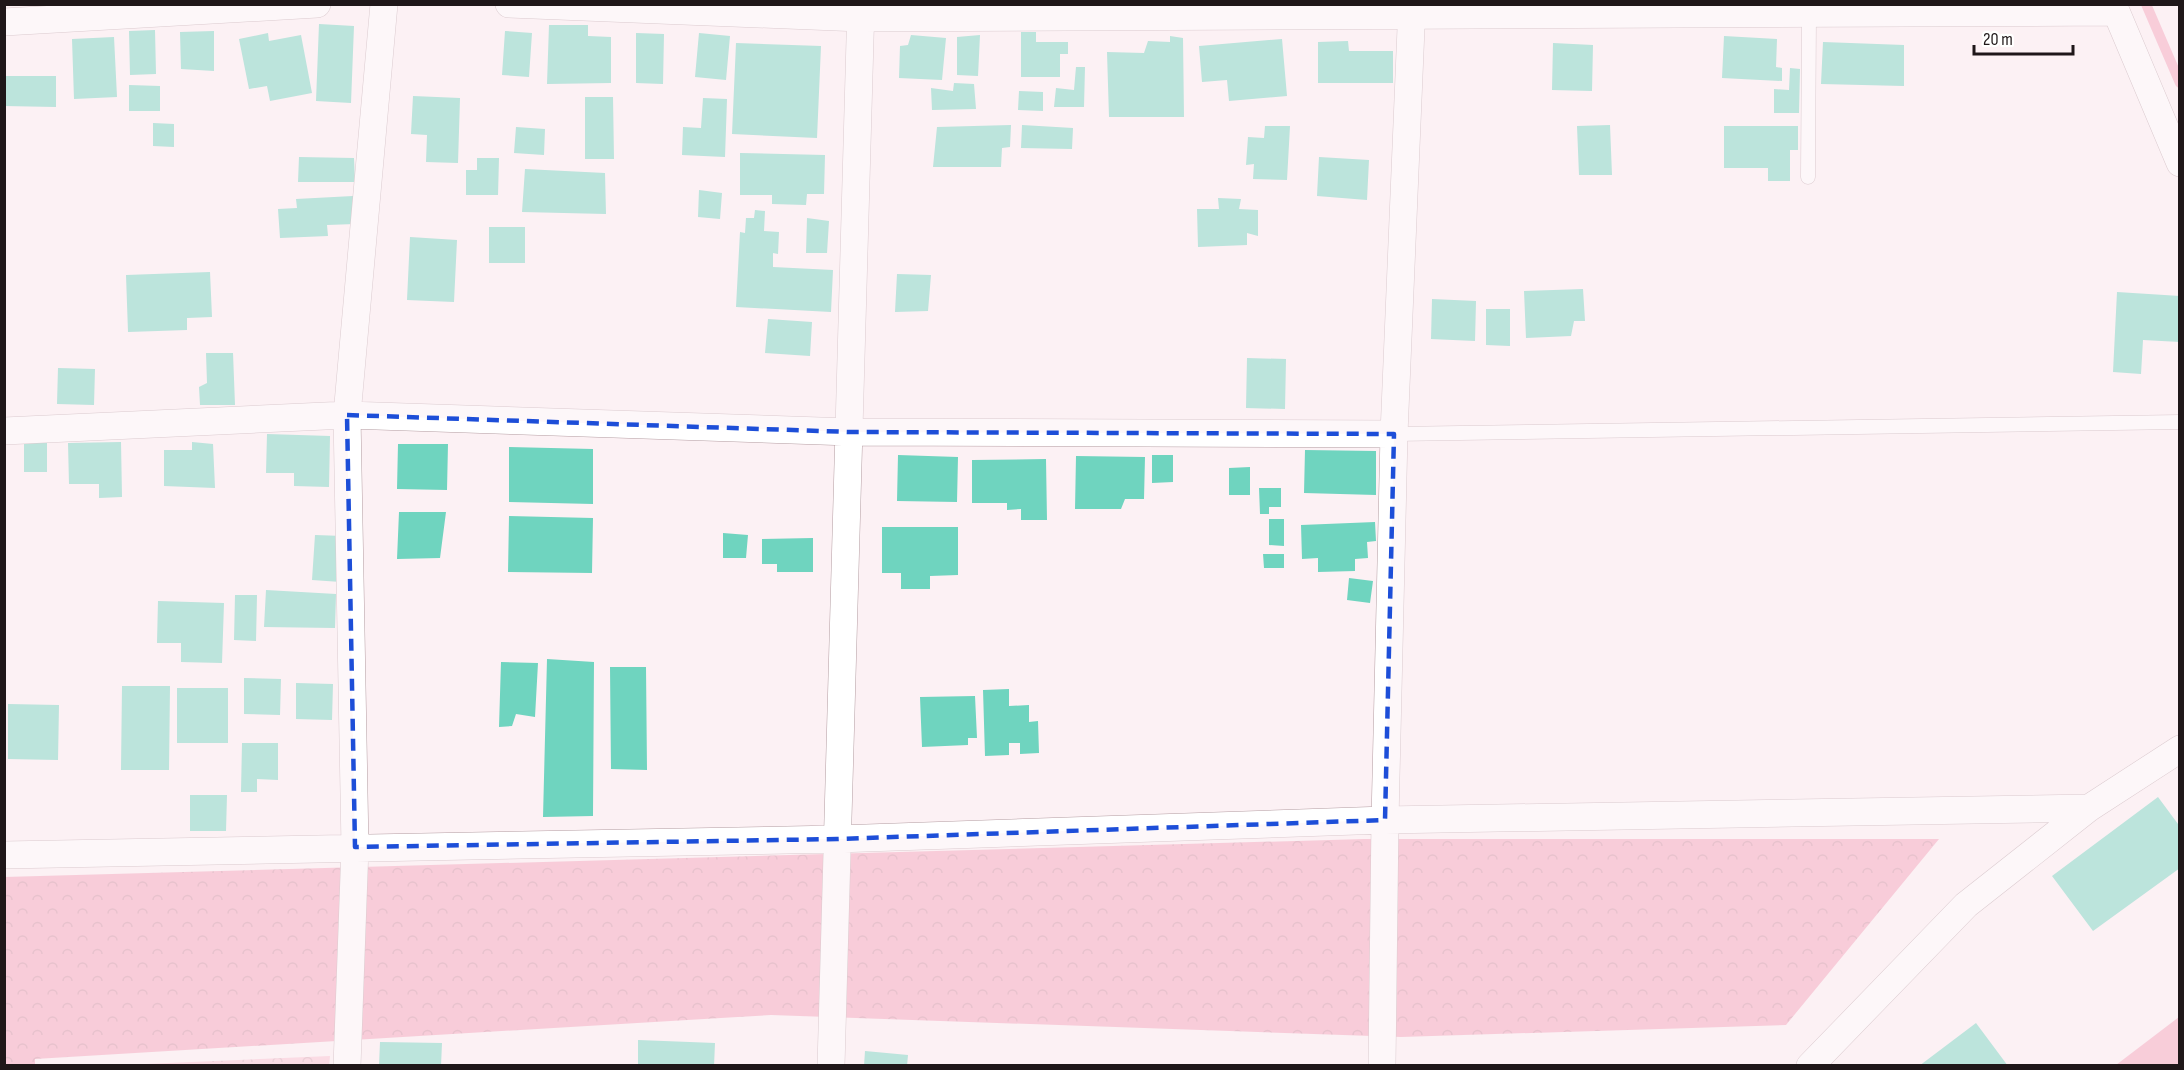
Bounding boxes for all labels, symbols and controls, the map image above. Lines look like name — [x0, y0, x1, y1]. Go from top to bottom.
scale bar — [1974, 18, 2073, 56]
text: 20 m — [1983, 29, 2013, 50]

